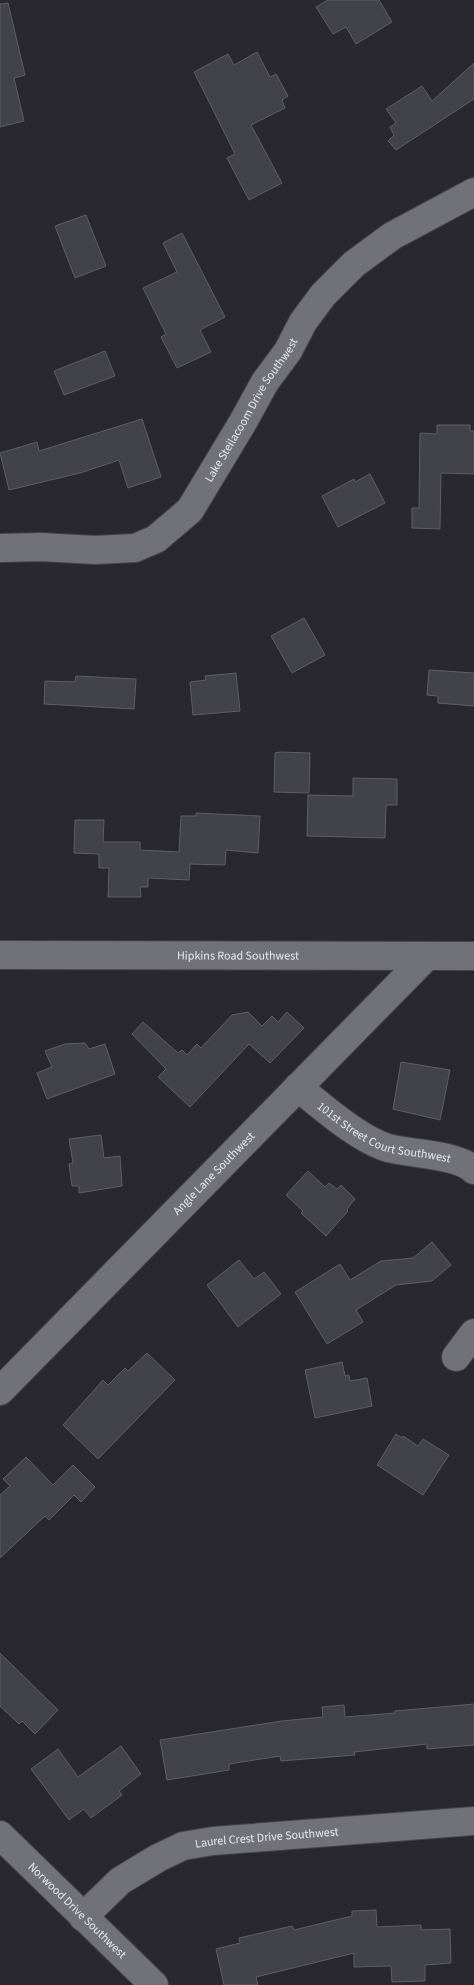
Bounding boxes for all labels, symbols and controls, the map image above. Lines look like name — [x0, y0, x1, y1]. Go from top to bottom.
street label: Lake Steilacoom Drive Southwest — [200, 335, 302, 485]
street label: Hipkins Road Southwest — [177, 947, 299, 964]
street label: 101st Street Court Southwest — [313, 1098, 453, 1167]
street label: Angle Lane Southwest — [169, 1128, 259, 1219]
street label: Laurel Crest Drive Southwest — [194, 1823, 339, 1852]
street label: Norwood Drive Southwest — [24, 1858, 130, 1962]

